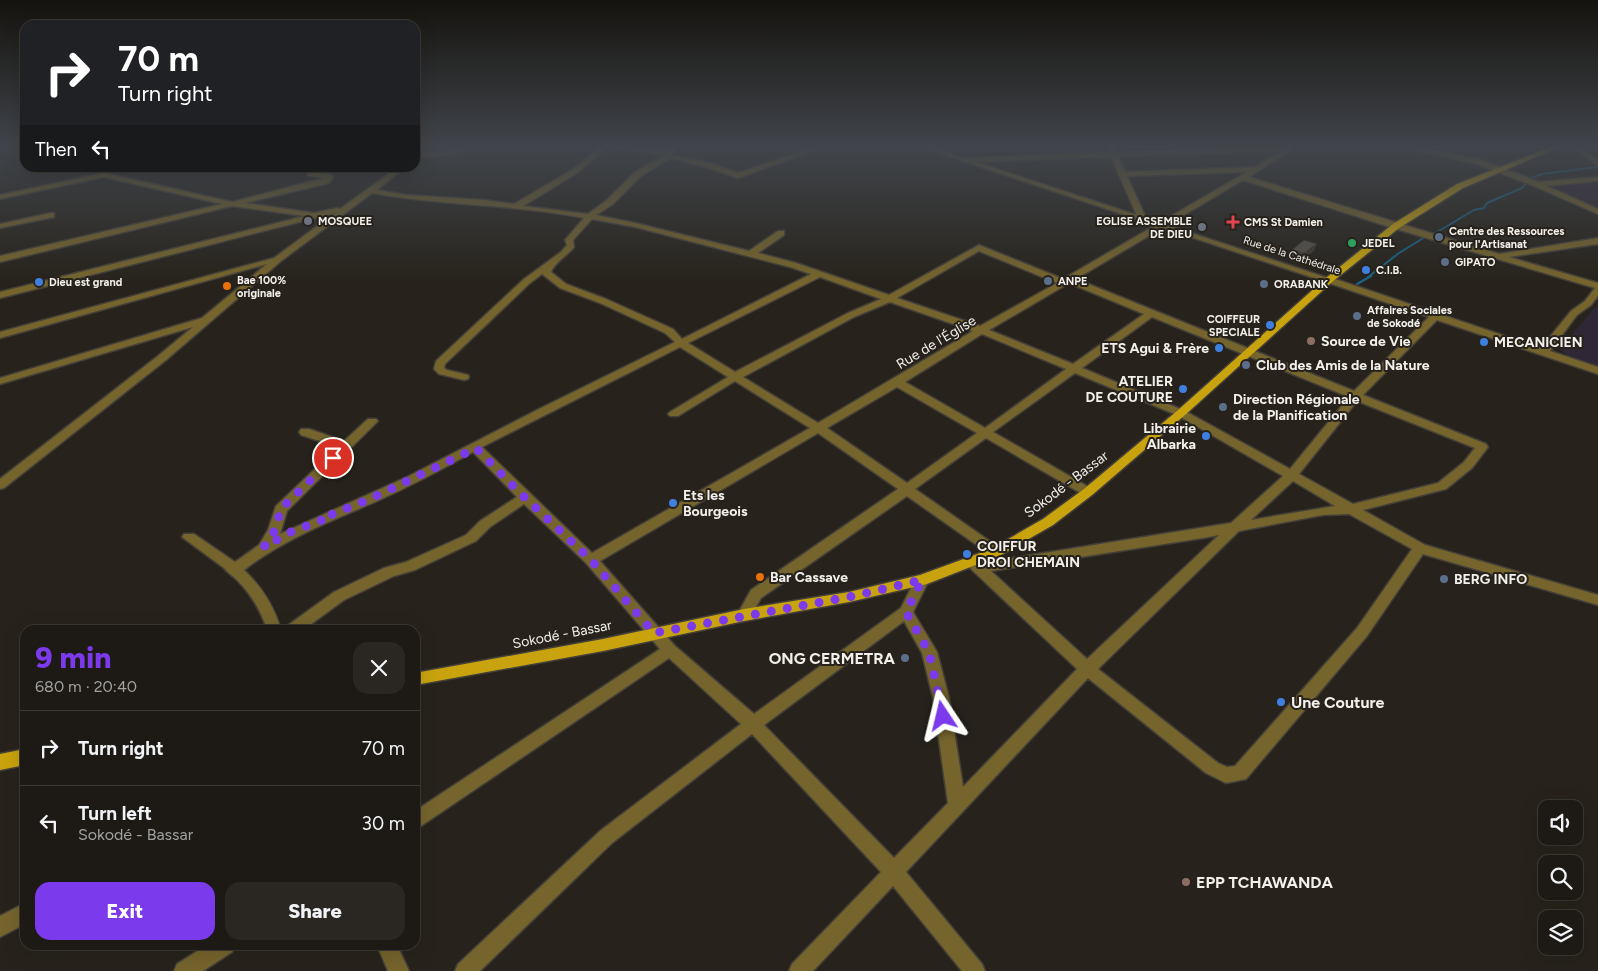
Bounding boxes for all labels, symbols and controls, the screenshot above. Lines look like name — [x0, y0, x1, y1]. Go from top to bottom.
text: 70 m — [118, 38, 199, 80]
icon: right — [35, 40, 100, 105]
text: Turn right — [118, 80, 213, 107]
icon: left — [87, 135, 115, 163]
text: Then — [35, 138, 77, 161]
marker: MOSQUEE — [302, 215, 314, 227]
place label: MOSQUEE — [318, 215, 372, 228]
place label: EGLISE ASSEMBLE DE DIEU — [1096, 215, 1192, 241]
marker: CMS St Damien — [1226, 215, 1240, 229]
place label: CMS St Damien — [1244, 216, 1323, 229]
marker: EGLISE ASSEMBLE DE DIEU — [1196, 221, 1208, 233]
place label: Centre des Ressources pour l'Artisanat — [1449, 225, 1564, 251]
marker: Centre des Ressources pour l'Artisanat — [1433, 231, 1445, 243]
street label: Rue de la Cathédrale — [1241, 234, 1342, 277]
marker: JEDEL — [1346, 237, 1358, 249]
place label: JEDEL — [1362, 237, 1395, 250]
marker: GIPATO — [1439, 256, 1451, 268]
place label: GIPATO — [1455, 256, 1496, 269]
marker: C.I.B. — [1360, 264, 1372, 276]
place label: C.I.B. — [1376, 264, 1402, 277]
place label: Bae 100% originale — [237, 274, 286, 300]
marker: ANPE — [1042, 275, 1054, 287]
place label: ANPE — [1058, 275, 1087, 288]
marker: Dieu est grand — [33, 276, 45, 288]
place label: Dieu est grand — [49, 276, 122, 289]
marker: ORABANK — [1258, 278, 1270, 290]
place label: ORABANK — [1274, 278, 1329, 291]
marker: Bae 100% originale — [221, 280, 233, 292]
place label: Affaires Sociales de Sokodé — [1367, 304, 1452, 330]
marker: Affaires Sociales de Sokodé — [1351, 310, 1363, 322]
street label: Rue de l'Église — [893, 312, 979, 373]
place label: COIFFEUR SPECIALE — [1207, 313, 1260, 339]
marker: COIFFEUR SPECIALE — [1264, 319, 1276, 331]
place label: Source de Vie — [1321, 333, 1411, 350]
place label: MECANICIEN — [1494, 334, 1583, 351]
marker: Source de Vie — [1305, 335, 1317, 347]
marker: MECANICIEN — [1478, 336, 1490, 348]
place label: ETS Agui & Frère — [1101, 340, 1209, 357]
marker: ETS Agui & Frère — [1213, 342, 1225, 354]
place label: Club des Amis de la Nature — [1256, 357, 1430, 374]
marker: Club des Amis de la Nature — [1240, 359, 1252, 371]
place label: ATELIER DE COUTURE — [1086, 373, 1173, 406]
marker: ATELIER DE COUTURE — [1177, 383, 1189, 395]
place label: Direction Régionale de la Planification — [1233, 391, 1360, 424]
marker: Direction Régionale de la Planification — [1217, 401, 1229, 413]
place label: Librairie Albarka — [1143, 420, 1196, 453]
marker: Librairie Albarka — [1200, 430, 1212, 442]
pin — [312, 437, 354, 479]
icon: arrive — [319, 444, 347, 472]
street label: Sokodé - Bassar — [1021, 447, 1112, 521]
place label: Ets les Bourgeois — [683, 487, 748, 520]
marker: Ets les Bourgeois — [667, 497, 679, 509]
place label: COIFFUR DROI CHEMAIN — [977, 538, 1080, 571]
marker: COIFFUR DROI CHEMAIN — [961, 548, 973, 560]
place label: Bar Cassave — [770, 569, 848, 586]
marker: Bar Cassave — [754, 571, 766, 583]
place label: BERG INFO — [1454, 571, 1527, 588]
marker: BERG INFO — [1438, 573, 1450, 585]
street label: Sokodé - Bassar — [511, 616, 613, 652]
text: 9 min — [35, 639, 112, 676]
button: close — [353, 642, 405, 694]
place label: ONG CERMETRA — [769, 649, 896, 668]
marker: ONG CERMETRA — [899, 652, 911, 664]
text: 680 m · 20:40 — [35, 677, 137, 696]
position arrow — [916, 689, 968, 741]
place label: Une Couture — [1291, 693, 1385, 712]
marker: Une Couture — [1275, 696, 1287, 708]
icon: right — [35, 734, 63, 762]
text: Turn right — [78, 737, 164, 760]
text: 70 m — [362, 737, 405, 760]
map controls — [1538, 800, 1583, 955]
button: sound — [1538, 800, 1583, 845]
text: Turn left — [78, 802, 152, 825]
icon: left — [35, 809, 63, 837]
text: 30 m — [362, 812, 405, 835]
text: Sokodé - Bassar — [78, 825, 193, 844]
button: search — [1538, 855, 1583, 900]
place label: EPP TCHAWANDA — [1196, 873, 1333, 892]
marker: EPP TCHAWANDA — [1180, 876, 1192, 888]
button: Exit — [35, 882, 215, 940]
button: Share — [225, 882, 405, 940]
button: layers — [1538, 910, 1583, 955]

